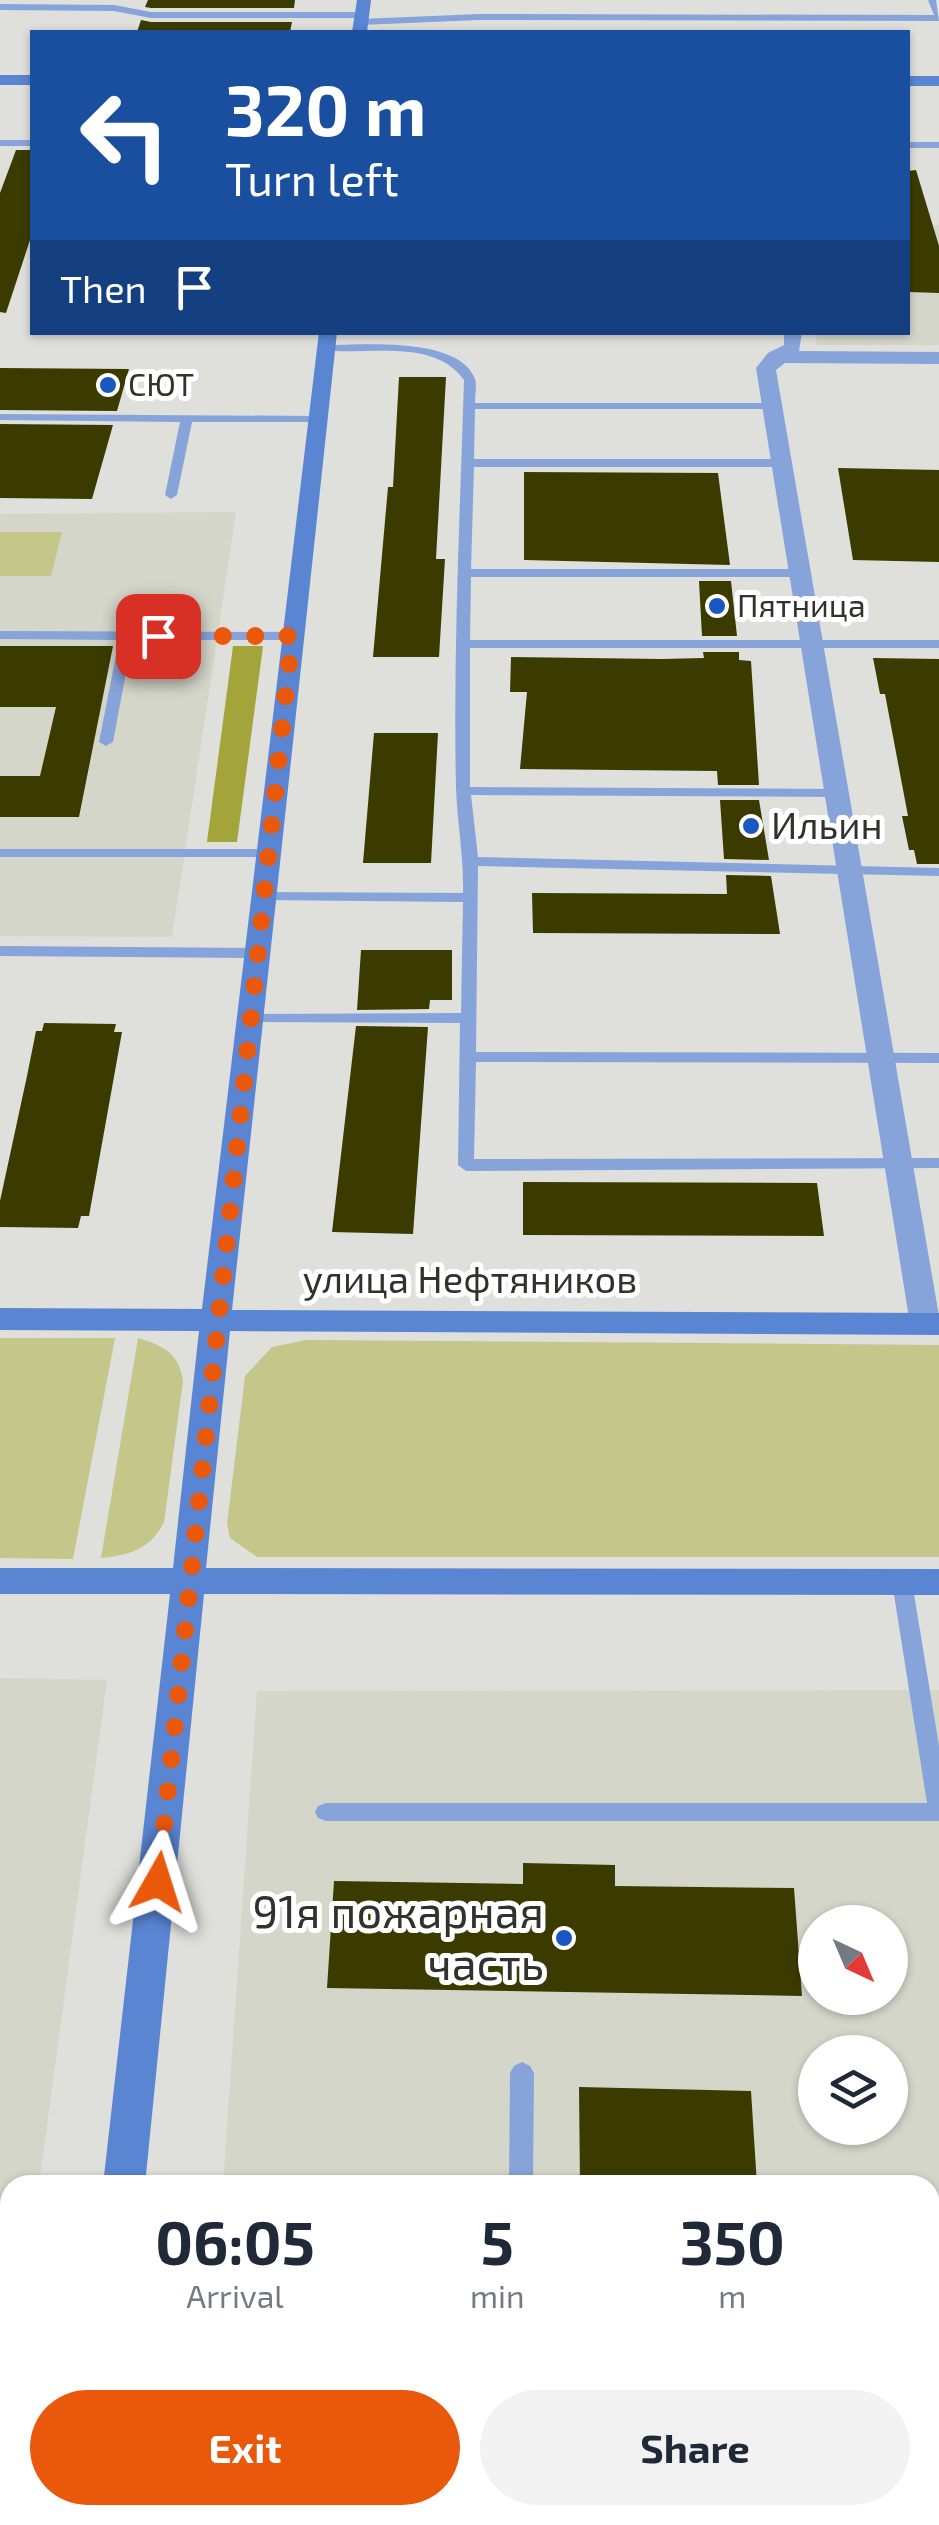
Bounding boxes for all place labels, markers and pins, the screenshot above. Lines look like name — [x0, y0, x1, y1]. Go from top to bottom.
place label: СЮТ — [128, 364, 194, 402]
marker: СЮТ — [97, 374, 119, 396]
place label: Пятница — [737, 585, 866, 623]
pin — [116, 594, 201, 679]
marker: Пятница — [706, 595, 728, 617]
place label: Ильин — [771, 801, 883, 847]
marker: Ильин — [740, 815, 762, 837]
place label: 91я пожарная часть — [252, 1883, 544, 1989]
marker: 91я пожарная часть — [553, 1927, 575, 1949]

